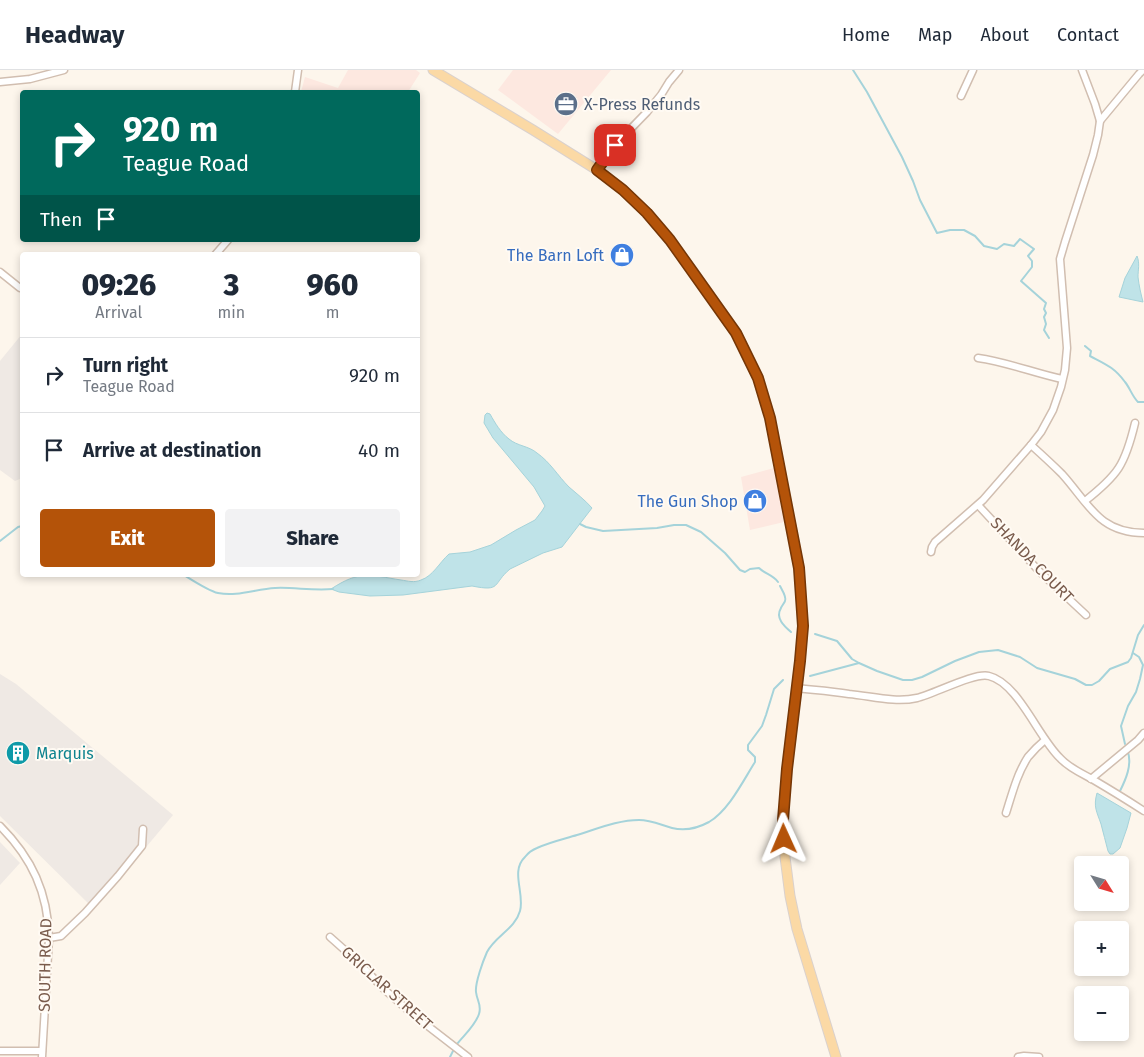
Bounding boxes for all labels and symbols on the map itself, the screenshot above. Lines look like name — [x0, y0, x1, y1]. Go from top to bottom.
office icon: X-Press Refunds — [553, 91, 579, 117]
place label: X-Press Refunds — [584, 95, 700, 114]
pin — [594, 124, 636, 166]
shop icon: The Barn Loft — [609, 242, 635, 268]
place label: The Barn Loft — [507, 246, 604, 265]
shop icon: The Gun Shop — [742, 488, 768, 514]
place label: The Gun Shop — [637, 492, 738, 511]
street label: SHANDA COURT — [987, 513, 1078, 607]
building icon: Marquis — [5, 740, 31, 766]
place label: Marquis — [36, 744, 94, 763]
position arrow — [757, 812, 809, 864]
north arrow — [1074, 856, 1129, 911]
street label: SOUTH ROAD — [35, 918, 55, 1012]
street label: GRICLAR STREET — [337, 942, 437, 1034]

